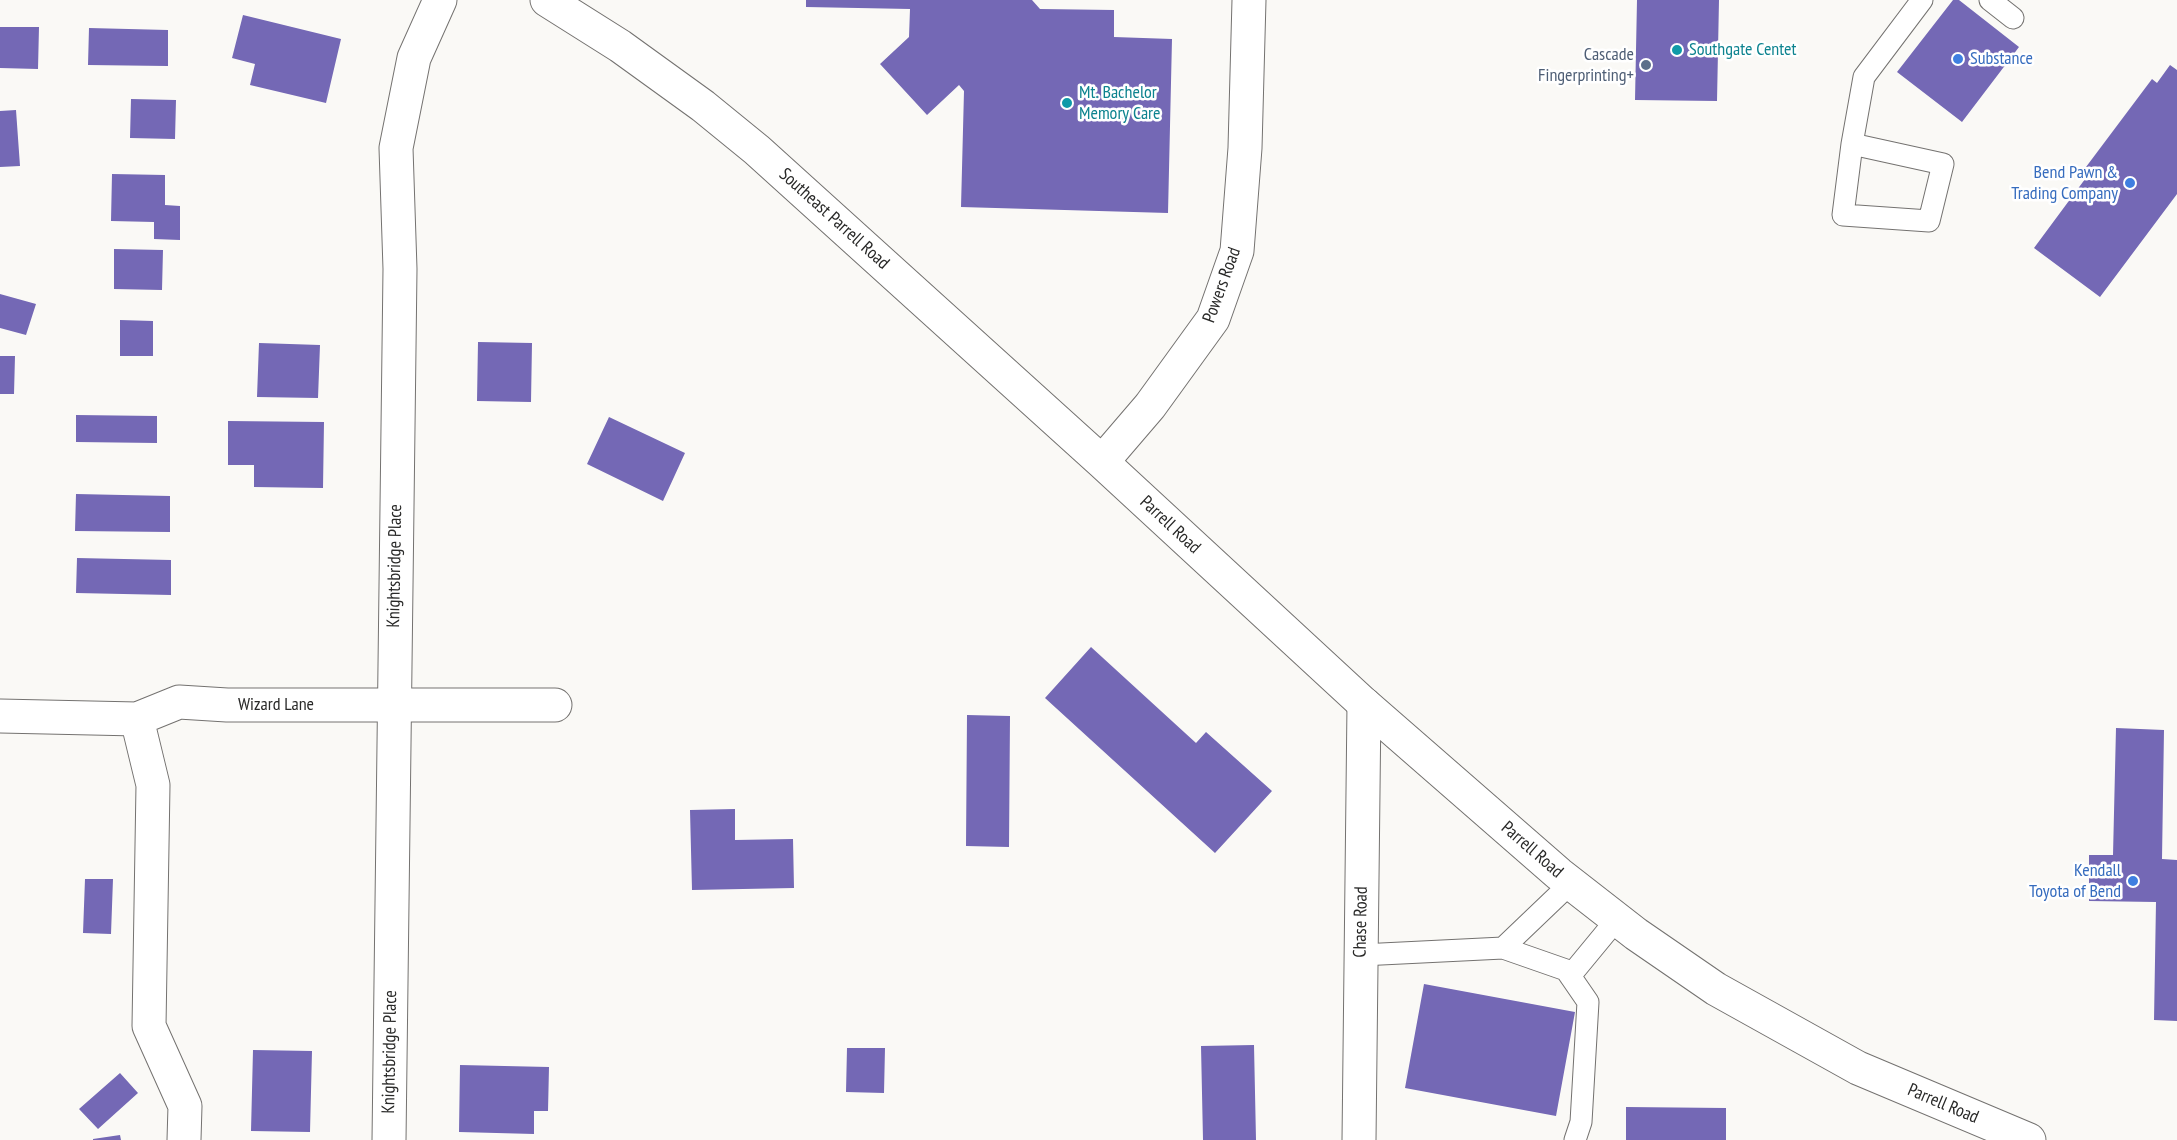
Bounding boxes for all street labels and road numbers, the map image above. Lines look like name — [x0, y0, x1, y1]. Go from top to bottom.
street label: Southeast Parrell Road — [774, 164, 894, 274]
street label: Powers Road — [1198, 244, 1246, 326]
street label: Parrell Road — [1135, 492, 1205, 558]
street label: Knightsbridge Place — [383, 504, 407, 628]
street label: Wizard Lane — [238, 694, 314, 716]
street label: Parrell Road — [1497, 817, 1567, 883]
street label: Chase Road — [1350, 886, 1372, 958]
street label: Knightsbridge Place — [378, 990, 402, 1114]
street label: Parrell Road — [1904, 1079, 1982, 1129]

